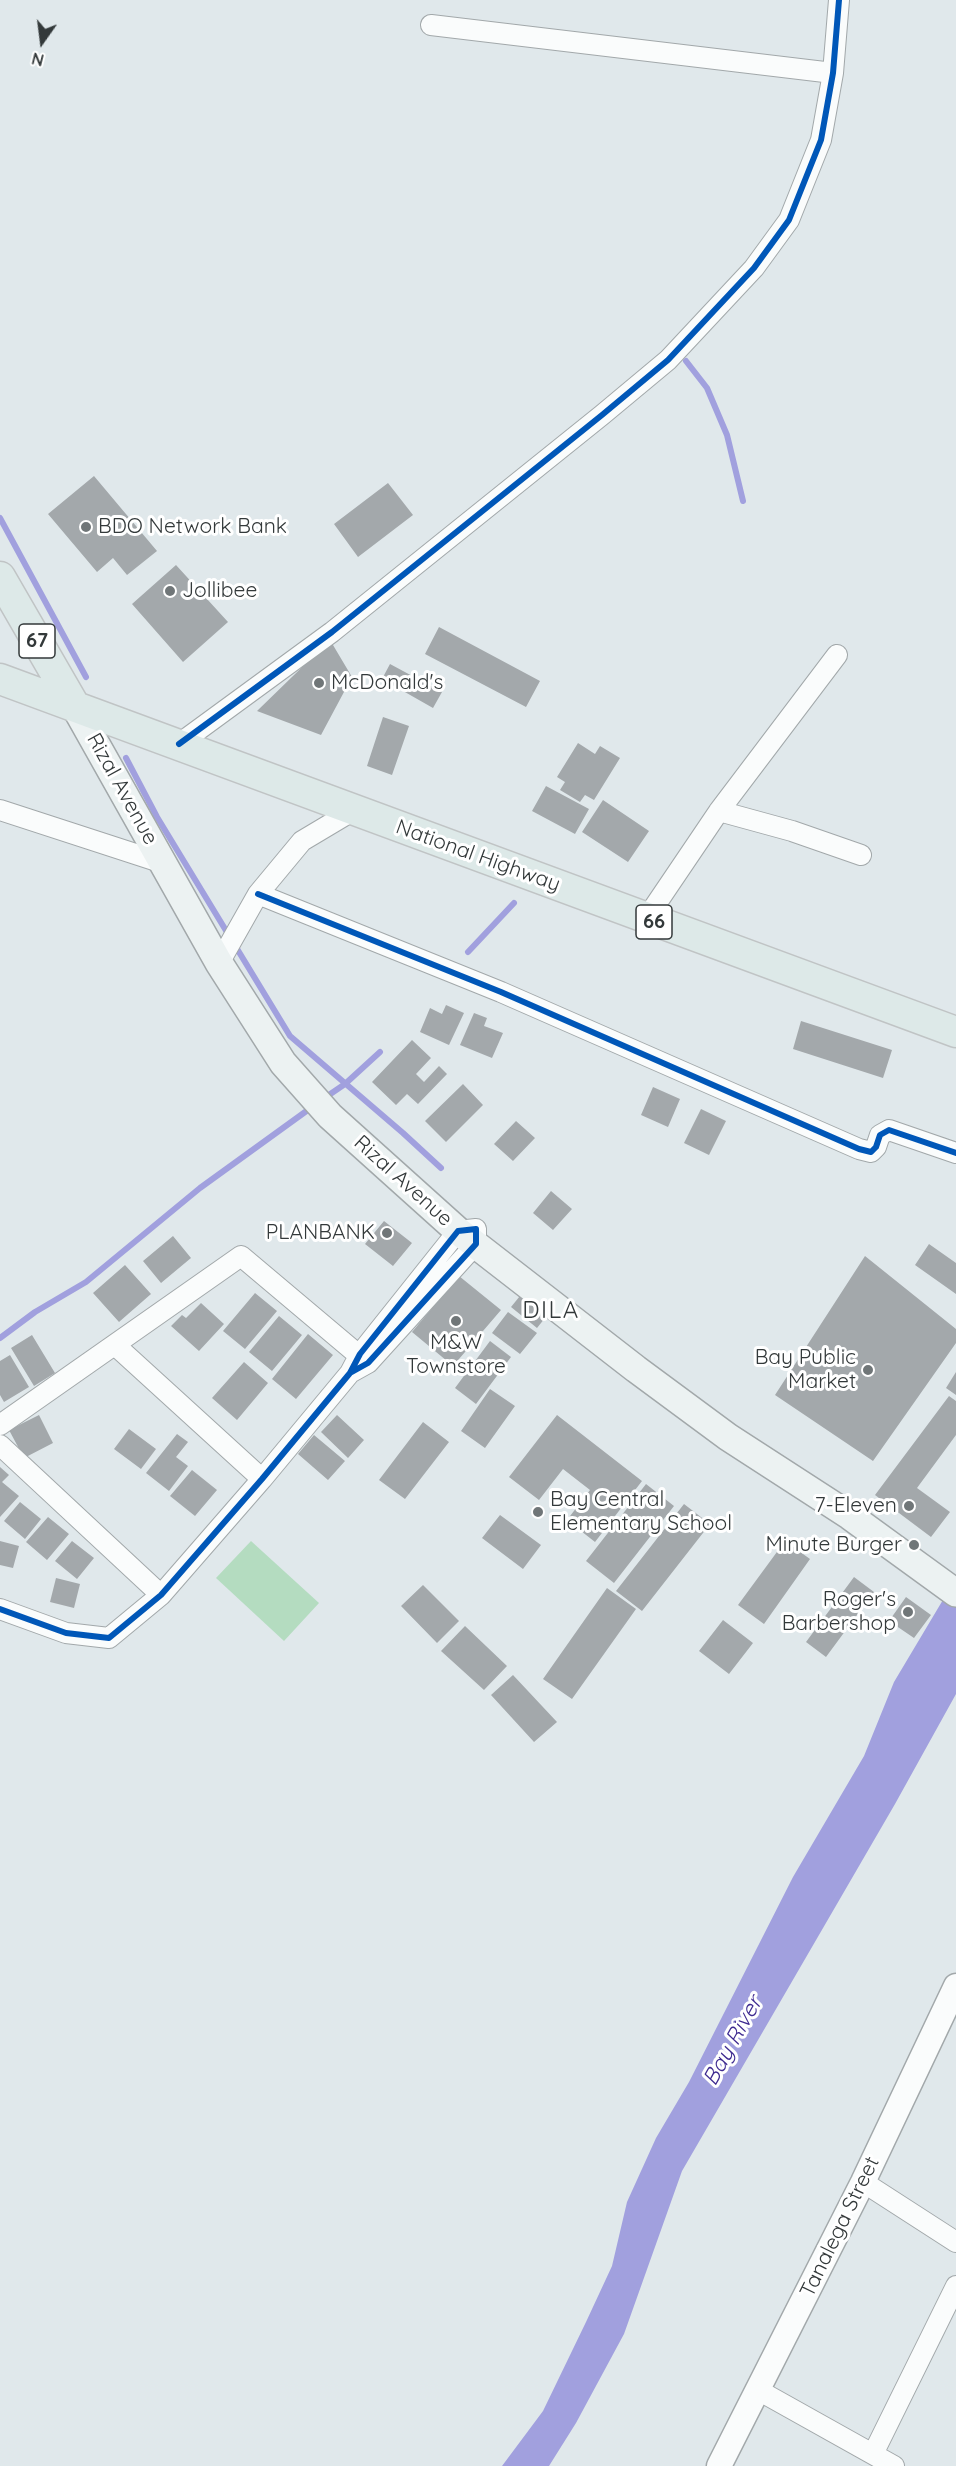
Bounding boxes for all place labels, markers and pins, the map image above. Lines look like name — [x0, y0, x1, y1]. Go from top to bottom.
place label: BDO Network Bank — [98, 514, 287, 540]
marker: BDO Network Bank — [79, 520, 93, 534]
place label: Jollibee — [182, 578, 257, 604]
marker: Jollibee — [163, 584, 177, 598]
place label: McDonald's — [331, 670, 443, 696]
marker: McDonald's — [312, 676, 326, 690]
place label: PLANBANK — [266, 1220, 375, 1246]
marker: PLANBANK — [380, 1226, 394, 1240]
marker: M&W Townstore — [449, 1314, 463, 1328]
place label: M&W Townstore — [406, 1330, 506, 1380]
place label: Bay Public Market — [755, 1345, 856, 1395]
marker: Bay Public Market — [861, 1363, 875, 1377]
place label: Bay Central Elementary School — [550, 1487, 732, 1537]
place label: 7-Eleven — [815, 1493, 897, 1519]
marker: 7-Eleven — [902, 1499, 916, 1513]
marker: Bay Central Elementary School — [531, 1505, 545, 1519]
place label: Minute Burger — [765, 1532, 902, 1558]
marker: Minute Burger — [907, 1538, 921, 1552]
place label: Roger's Barbershop — [782, 1587, 896, 1637]
marker: Roger's Barbershop — [901, 1605, 915, 1619]

